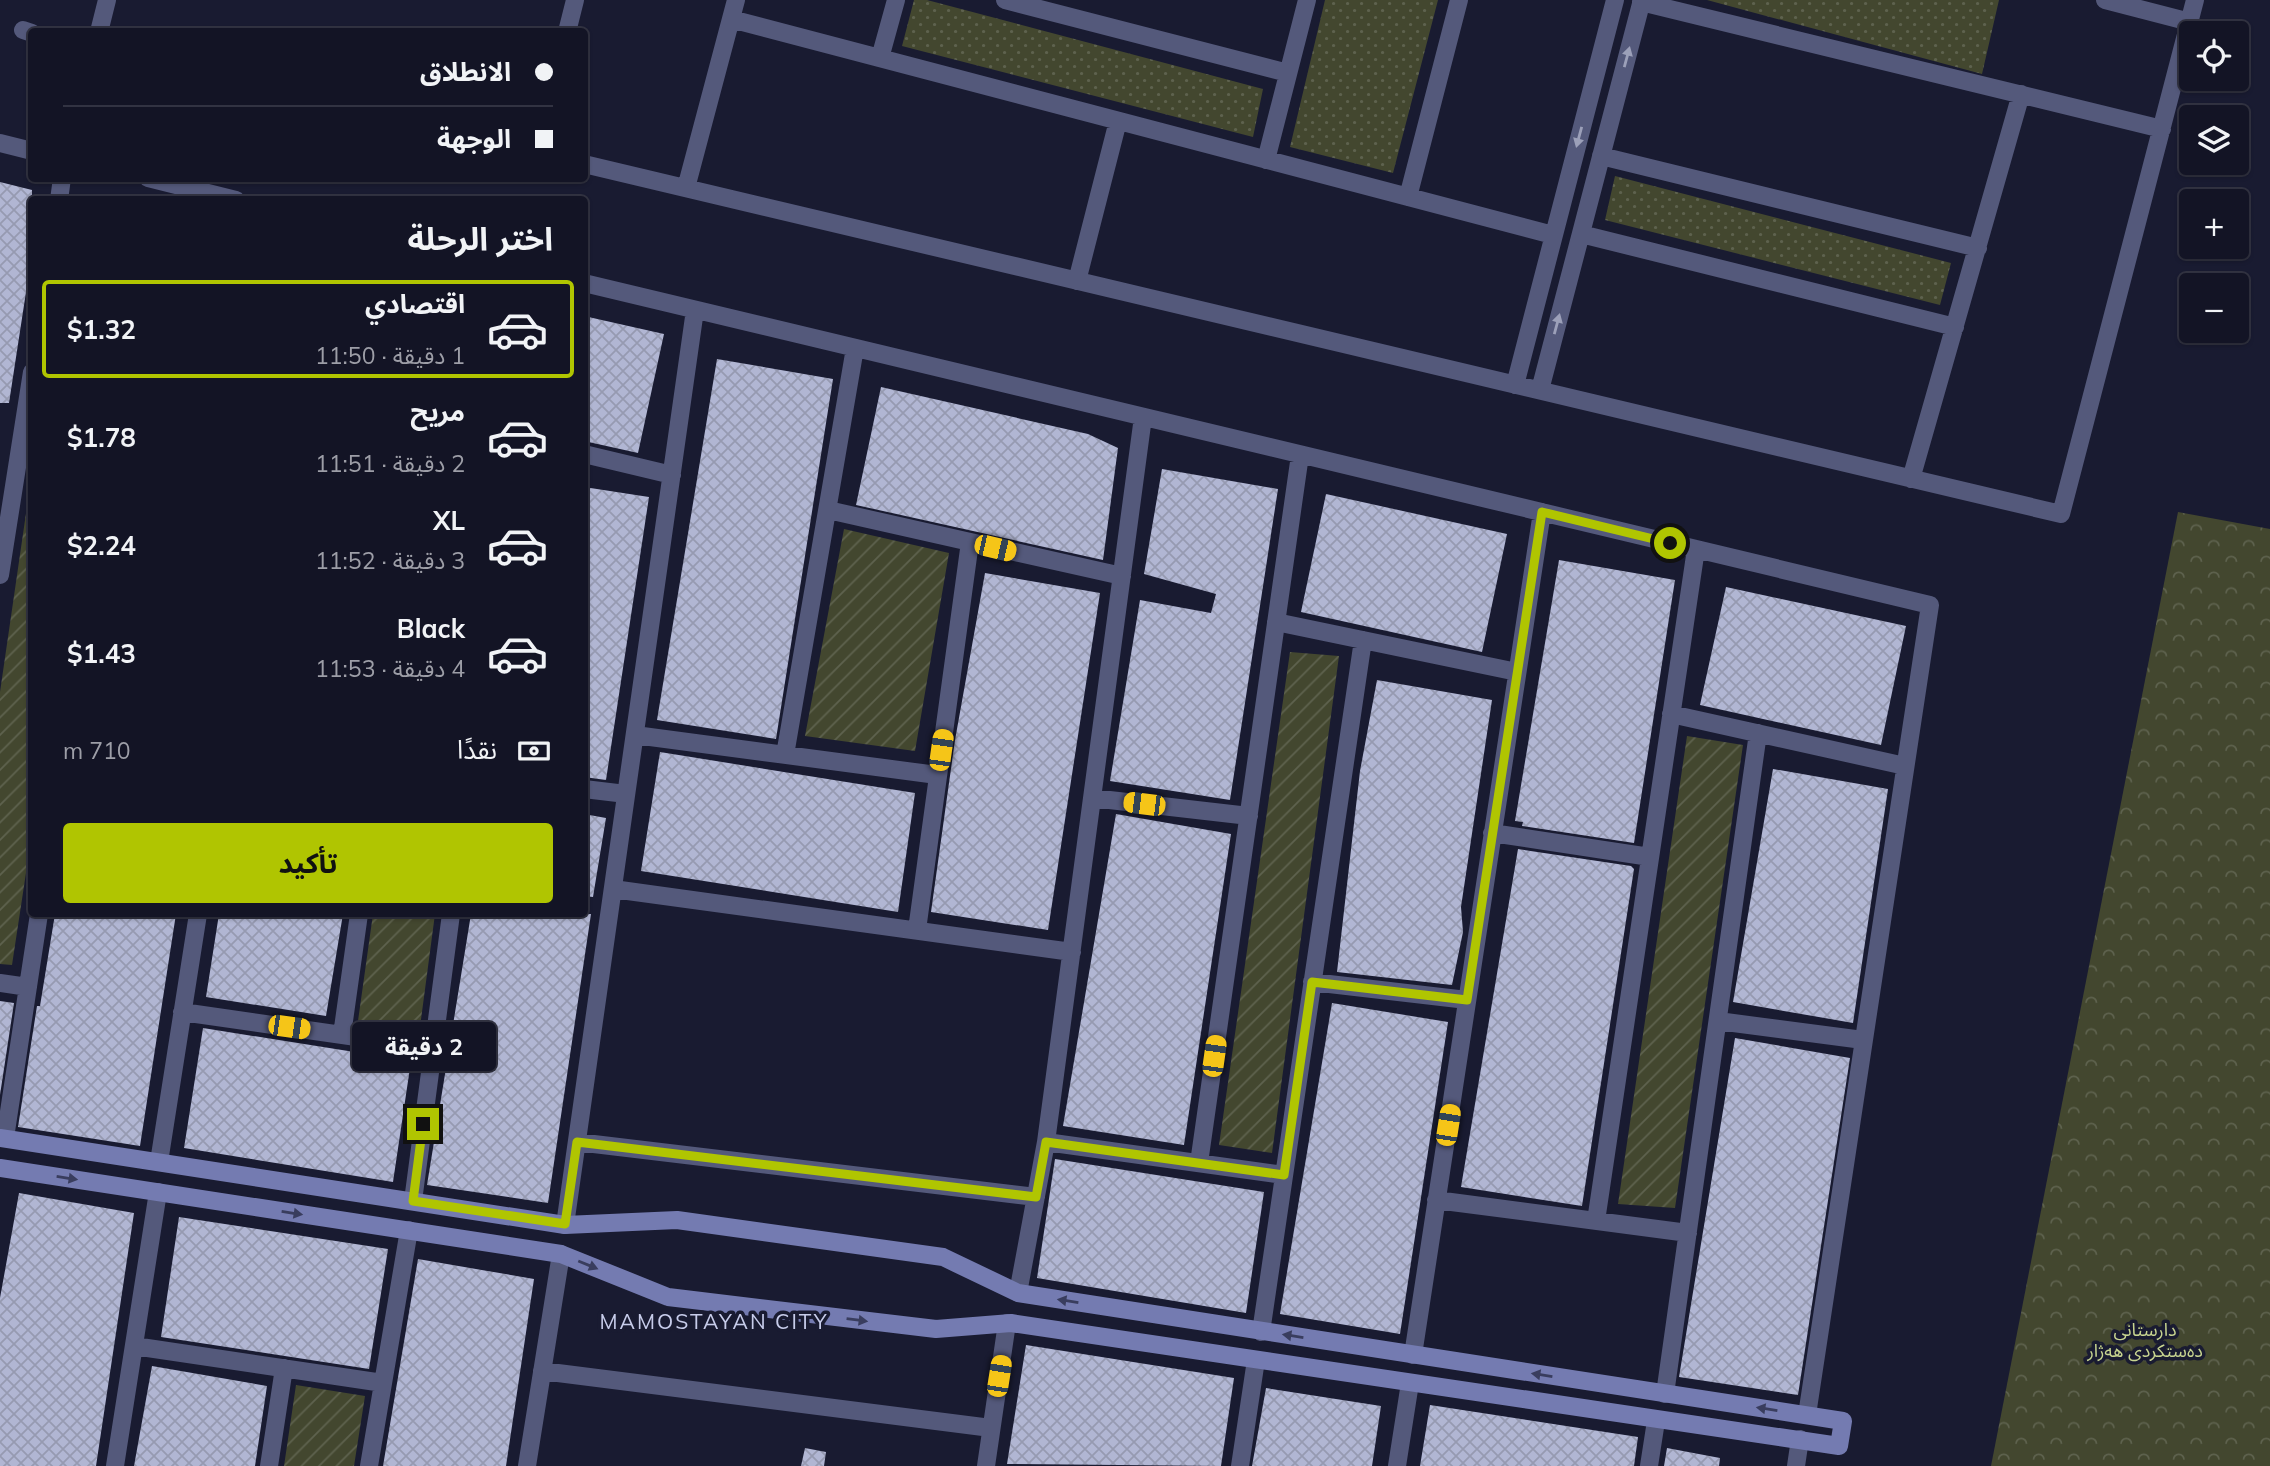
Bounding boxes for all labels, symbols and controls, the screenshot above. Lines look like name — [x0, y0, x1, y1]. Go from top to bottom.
map controls — [2179, 21, 2249, 343]
button: locate — [2179, 21, 2249, 91]
one-way arrow — [1622, 46, 1633, 68]
text: الانطلاق — [420, 55, 511, 88]
button: layers — [2179, 105, 2249, 175]
text: الوجهة — [437, 122, 511, 155]
one-way arrow — [1573, 126, 1584, 148]
button: + — [2179, 189, 2249, 259]
text: اختر الرحلة — [408, 218, 553, 258]
button: − — [2179, 273, 2249, 343]
text: اقتصادي — [365, 287, 465, 320]
icon: car — [486, 298, 549, 361]
text: $1.32 — [67, 313, 136, 346]
one-way arrow — [1552, 313, 1563, 335]
text: 1 دقيقة · 11:50 — [315, 341, 465, 370]
text: مريح — [410, 395, 465, 428]
icon: car — [486, 406, 549, 469]
text: $1.78 — [67, 421, 136, 454]
text: 2 دقيقة · 11:51 — [315, 449, 465, 478]
text: XL — [433, 504, 465, 537]
icon: car — [486, 514, 549, 577]
route start — [1654, 527, 1686, 559]
text: $2.24 — [67, 529, 136, 562]
car — [973, 533, 1018, 563]
text: 3 دقيقة · 11:52 — [315, 546, 465, 575]
text: Black — [397, 612, 465, 645]
icon: car — [486, 622, 549, 685]
text: $1.43 — [67, 637, 136, 670]
text: 4 دقيقة · 11:53 — [315, 654, 465, 683]
car — [928, 728, 955, 772]
icon: cash — [515, 732, 553, 770]
text: نقدًا — [457, 733, 497, 766]
text: 710 m — [63, 736, 131, 765]
car — [1122, 791, 1167, 817]
button: تأكيد — [63, 823, 553, 903]
car — [267, 1014, 312, 1040]
callout: 2 دقيقة — [351, 1023, 495, 1072]
text: 2 دقيقة — [385, 1032, 463, 1061]
car — [1201, 1034, 1228, 1078]
car — [1435, 1103, 1462, 1147]
route end — [407, 1108, 439, 1140]
one-way arrow — [57, 1173, 79, 1184]
one-way arrow — [281, 1207, 303, 1218]
one-way arrow — [578, 1259, 599, 1270]
one-way arrow — [1057, 1295, 1079, 1306]
district label: MAMOSTAYAN CITY — [599, 1308, 829, 1334]
one-way arrow — [846, 1314, 868, 1325]
park label: دارستانی دەستکردی هەژار — [2086, 1318, 2203, 1362]
one-way arrow — [1282, 1331, 1304, 1342]
car — [986, 1354, 1013, 1398]
one-way arrow — [1531, 1369, 1553, 1380]
one-way arrow — [1756, 1403, 1778, 1414]

